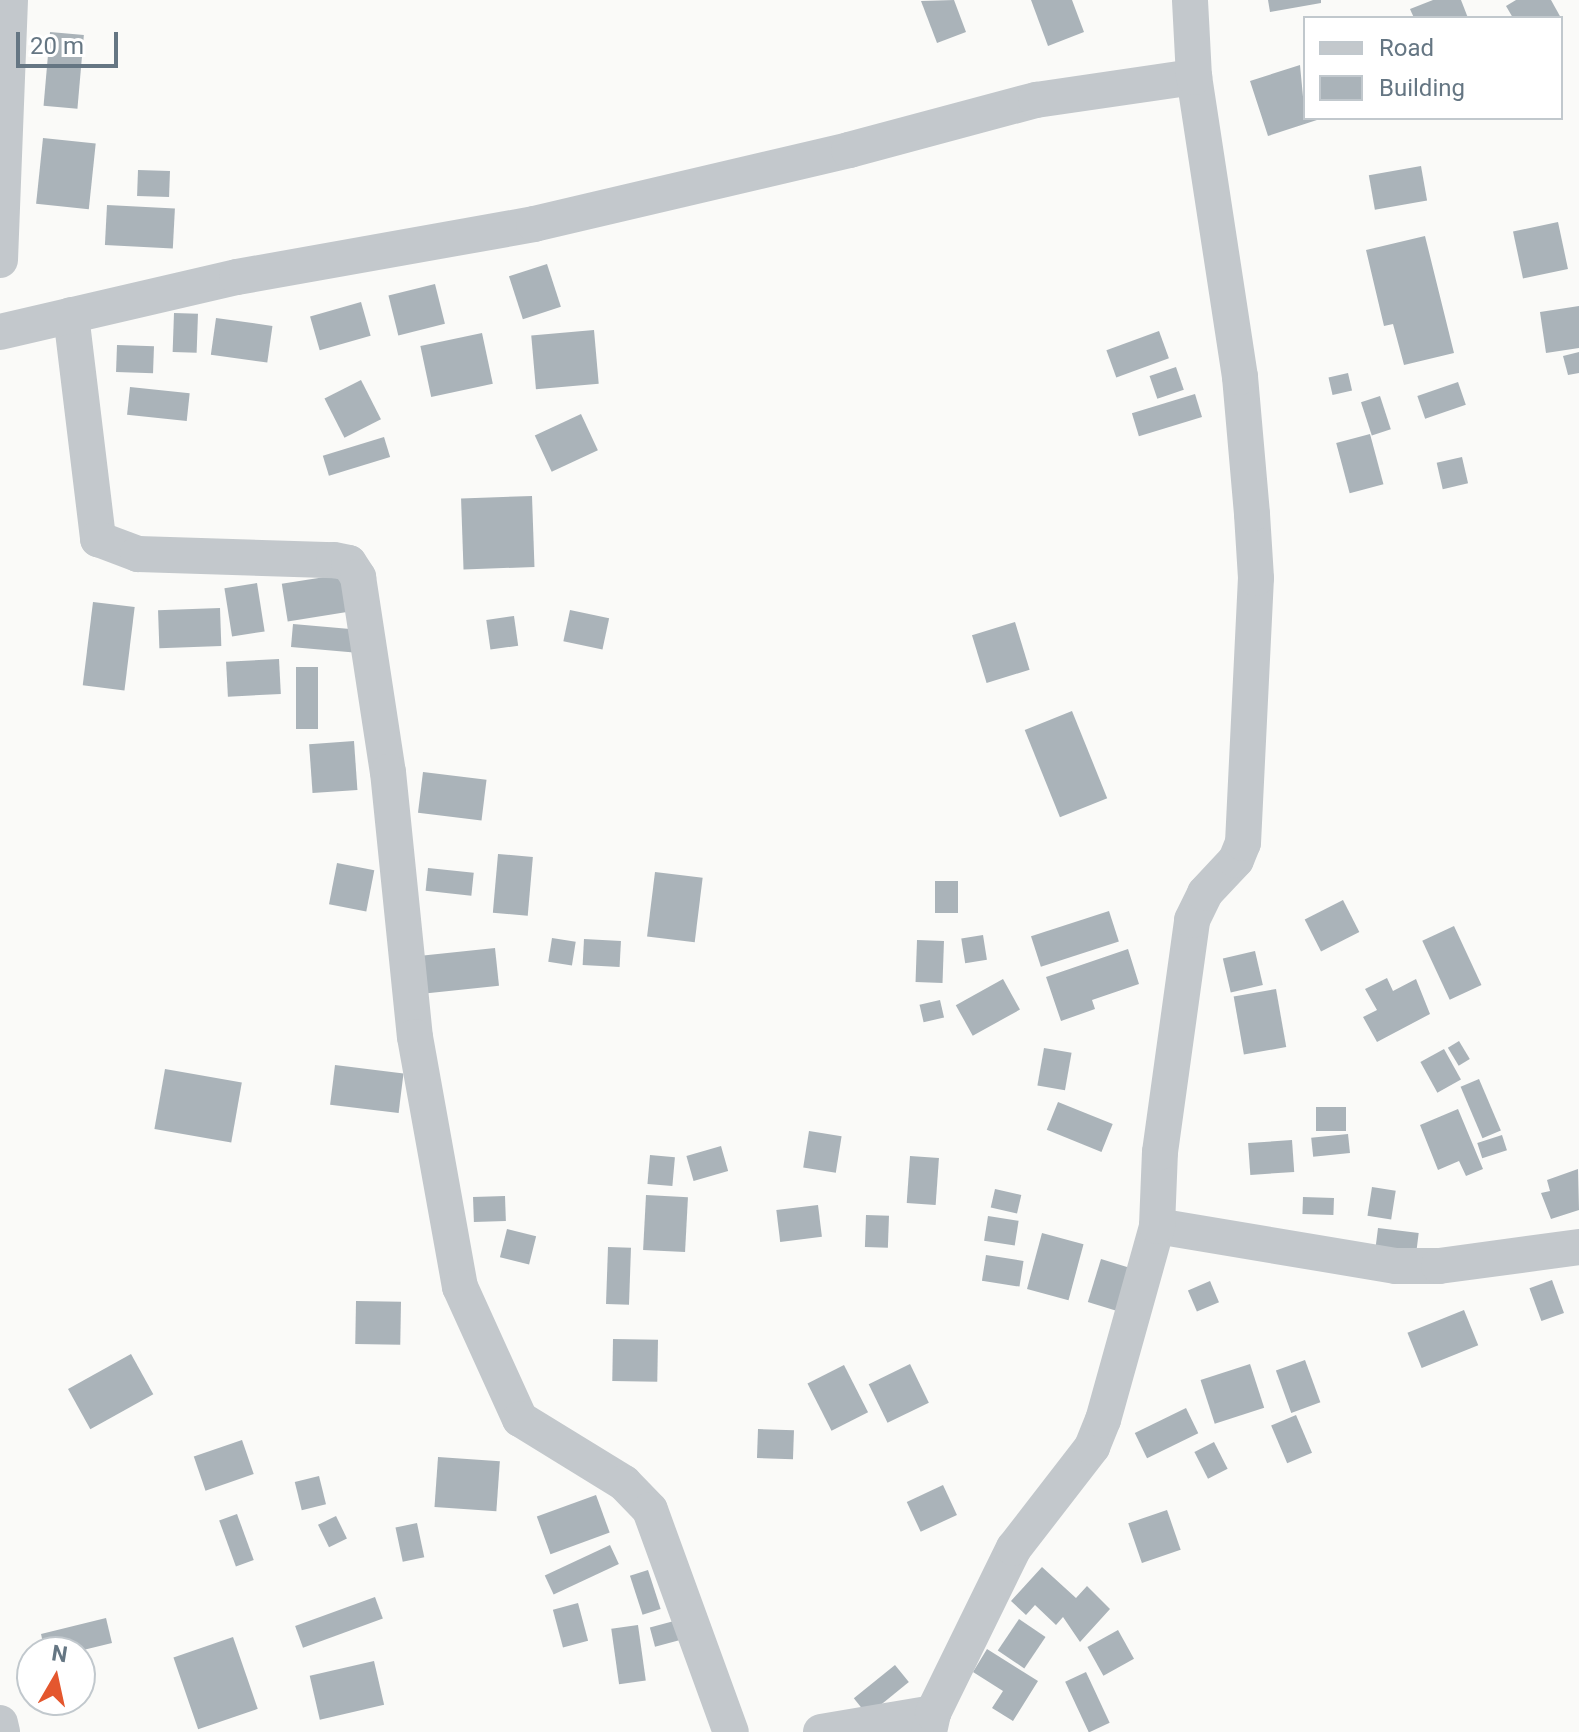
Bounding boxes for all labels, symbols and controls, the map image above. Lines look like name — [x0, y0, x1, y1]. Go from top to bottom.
scale bar — [20, 16, 122, 66]
legend — [1303, 16, 1563, 120]
text: 20 m — [30, 32, 84, 60]
text: Road — [1379, 34, 1434, 62]
text: Building — [1379, 74, 1465, 102]
north arrow — [16, 1636, 96, 1716]
text: N — [50, 1640, 69, 1667]

